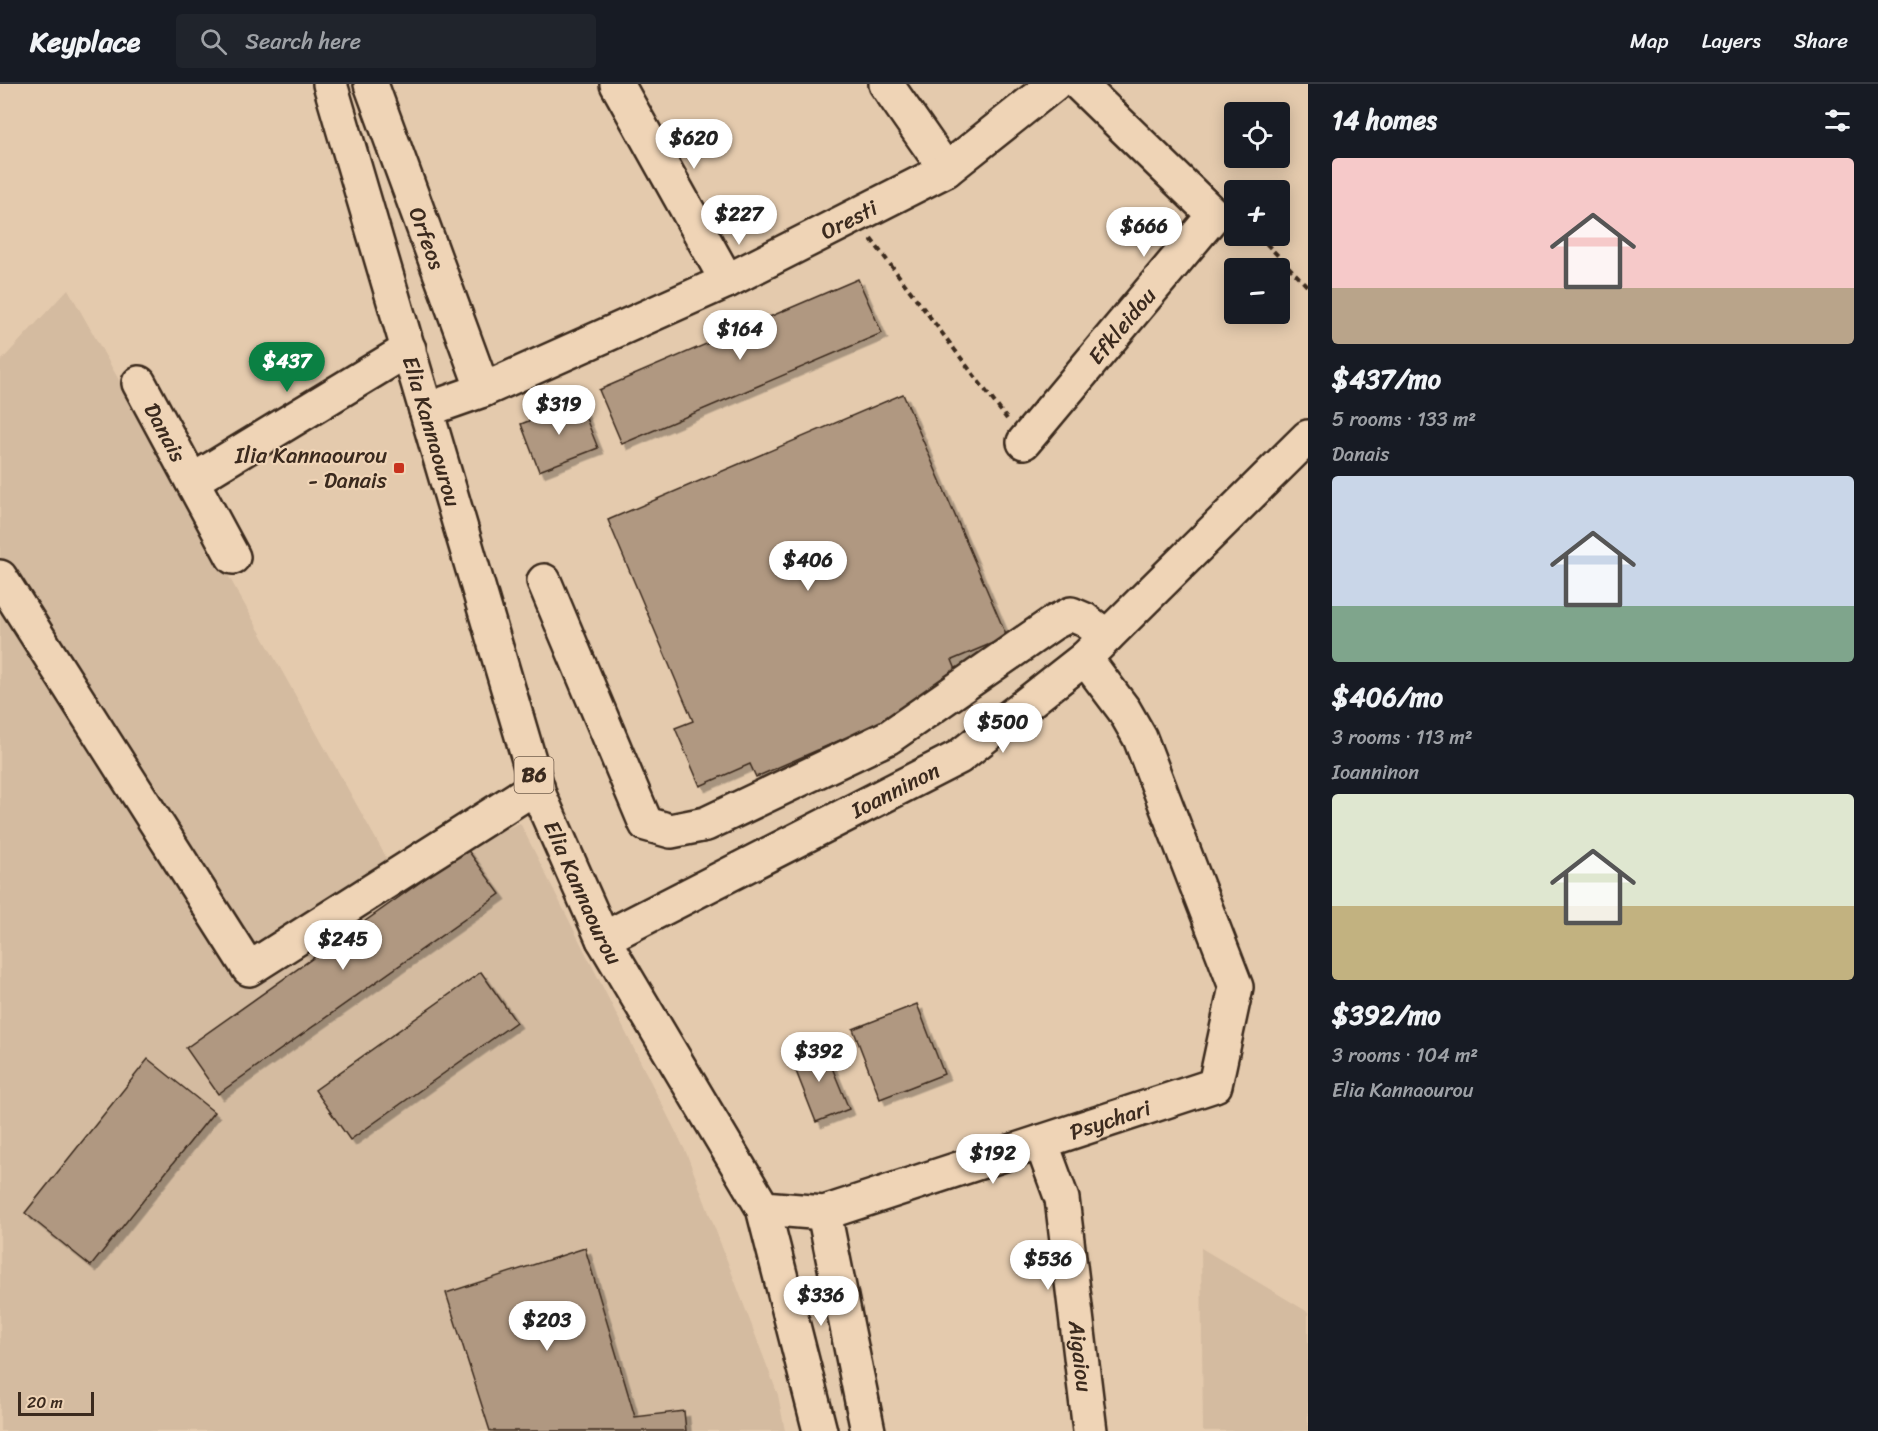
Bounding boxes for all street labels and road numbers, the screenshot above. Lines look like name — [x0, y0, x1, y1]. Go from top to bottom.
street label: Oresti — [813, 188, 885, 251]
street label: Orfeos — [398, 201, 456, 275]
street label: Efkleidou — [1078, 278, 1166, 373]
street label: Elia Kannaourou — [391, 351, 473, 512]
street label: Danais — [133, 395, 198, 470]
street label: Ioanninon — [843, 751, 947, 830]
road number: B6 — [514, 757, 554, 793]
street label: Elia Kannaourou — [533, 814, 633, 973]
street label: Psychari — [1064, 1088, 1157, 1151]
street label: Aigaiou — [1057, 1317, 1104, 1394]

